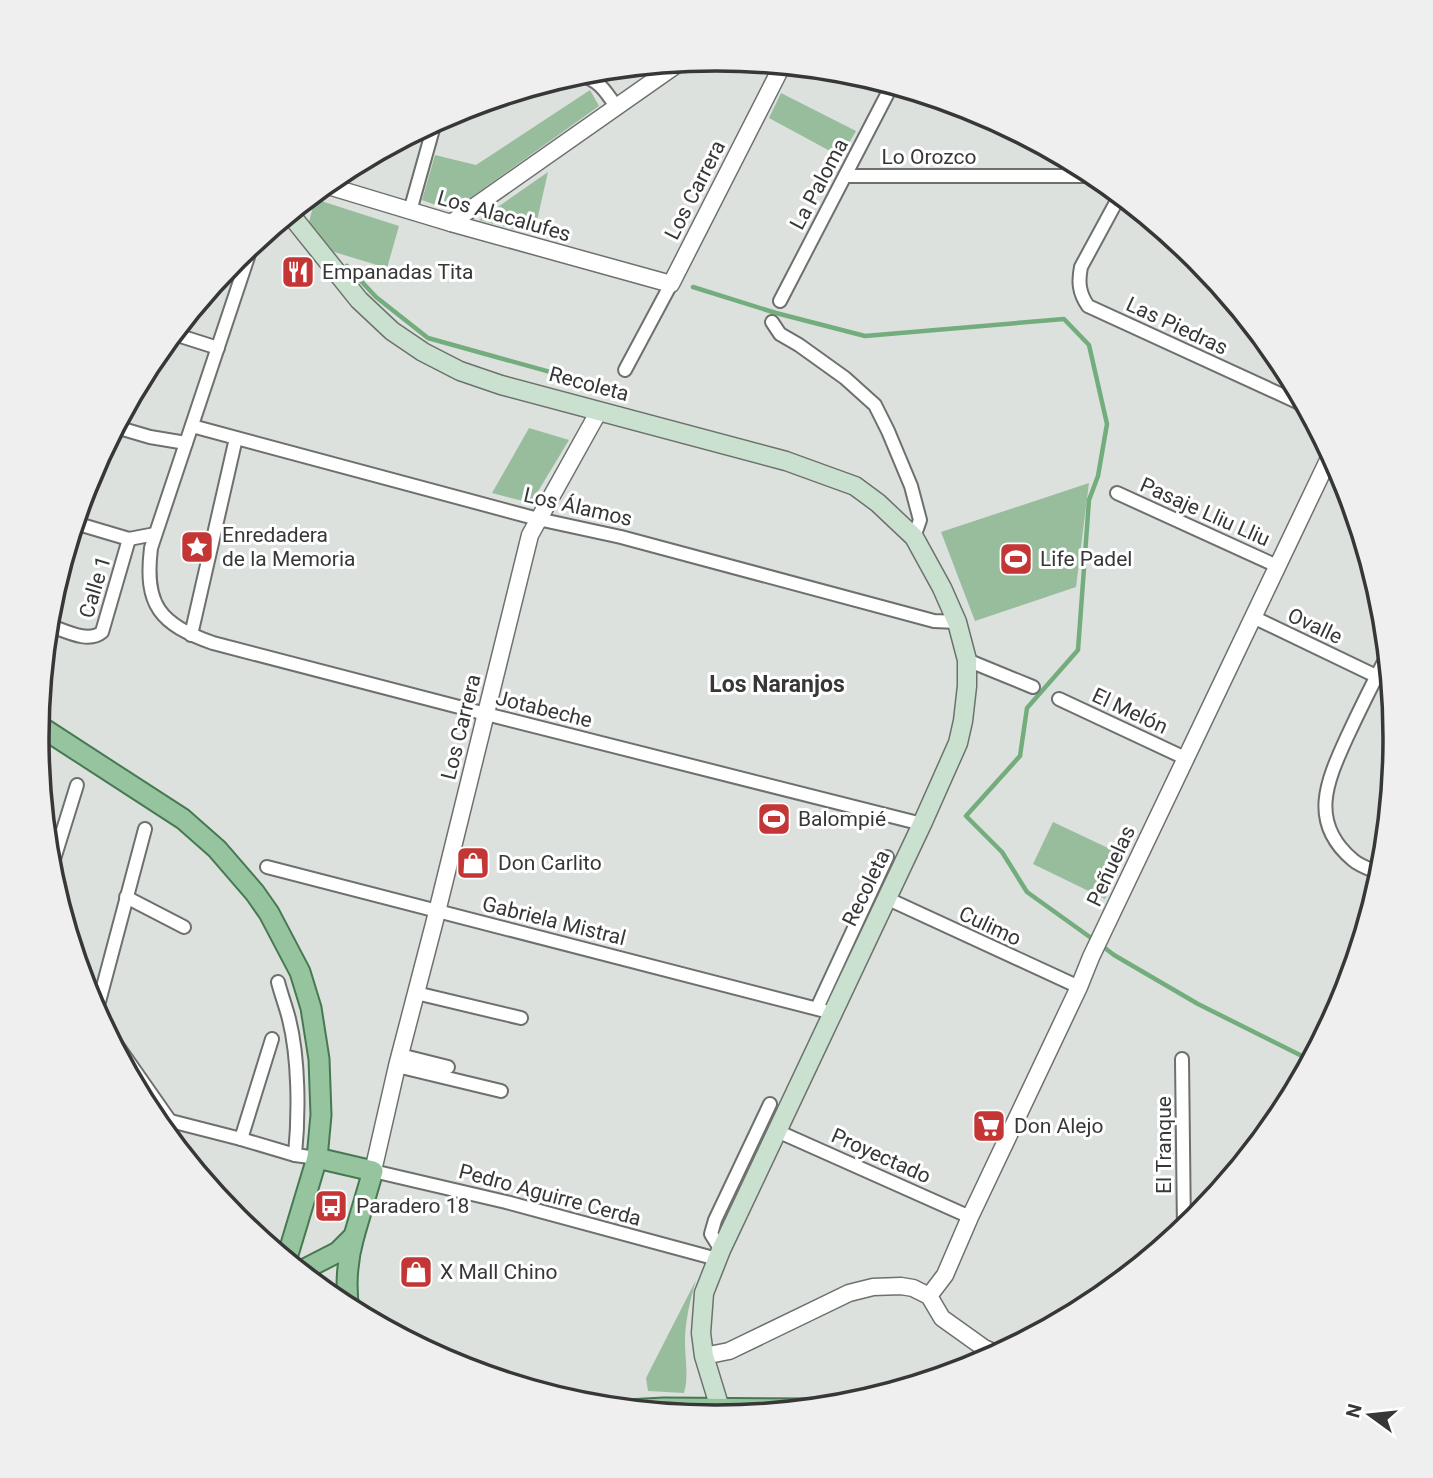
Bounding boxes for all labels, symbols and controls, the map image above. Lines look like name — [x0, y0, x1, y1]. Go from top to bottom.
street label: La Paloma — [785, 134, 853, 234]
street label: Los Carrera — [660, 137, 730, 243]
street label: Lo Orozco — [882, 145, 976, 169]
street label: Los Alacalufes — [435, 185, 573, 247]
restaurant icon: Empanadas Tita — [279, 253, 317, 291]
place label: Empanadas Tita — [322, 260, 473, 284]
street label: Las Piedras — [1122, 292, 1232, 360]
street label: Recoleta — [546, 362, 632, 406]
street label: Pasaje Lliu Lliu — [1136, 473, 1274, 551]
street label: Los Álamos — [521, 483, 635, 531]
place label: Enredadera de la Memoria — [222, 523, 355, 571]
place icon: Enredadera de la Memoria — [178, 528, 216, 566]
sports icon: Life Padel — [997, 540, 1035, 578]
place label: Life Padel — [1040, 547, 1132, 571]
street label: Calle 1 — [74, 553, 116, 621]
street label: Ovalle — [1284, 603, 1346, 649]
district label: Los Naranjos — [709, 671, 845, 698]
street label: Los Carrera — [436, 672, 486, 782]
street label: El Melón — [1088, 683, 1172, 739]
street label: Jotabeche — [493, 685, 595, 733]
sports icon: Balompié — [755, 800, 793, 838]
place label: Balompié — [798, 807, 886, 831]
street label: Peñuelas — [1082, 822, 1140, 910]
shop icon: Don Carlito — [454, 844, 492, 882]
street label: Recoleta — [837, 846, 895, 930]
place label: Don Carlito — [498, 851, 602, 875]
street label: Gabriela Mistral — [480, 892, 628, 950]
street label: Culimo — [955, 901, 1025, 951]
street label: El Tranque — [1152, 1096, 1176, 1194]
supermarket icon: Don Alejo — [970, 1107, 1008, 1145]
place label: Don Alejo — [1014, 1114, 1104, 1138]
street label: Proyectado — [828, 1123, 934, 1189]
street label: Pedro Aguirre Cerda — [456, 1159, 644, 1231]
bus stop icon: Paradero 18 — [312, 1187, 350, 1225]
place label: Paradero 18 — [356, 1194, 469, 1218]
shop icon: X Mall Chino — [397, 1253, 435, 1291]
place label: X Mall Chino — [440, 1260, 557, 1284]
north arrow — [1335, 1380, 1405, 1450]
text: N — [1341, 1401, 1367, 1420]

